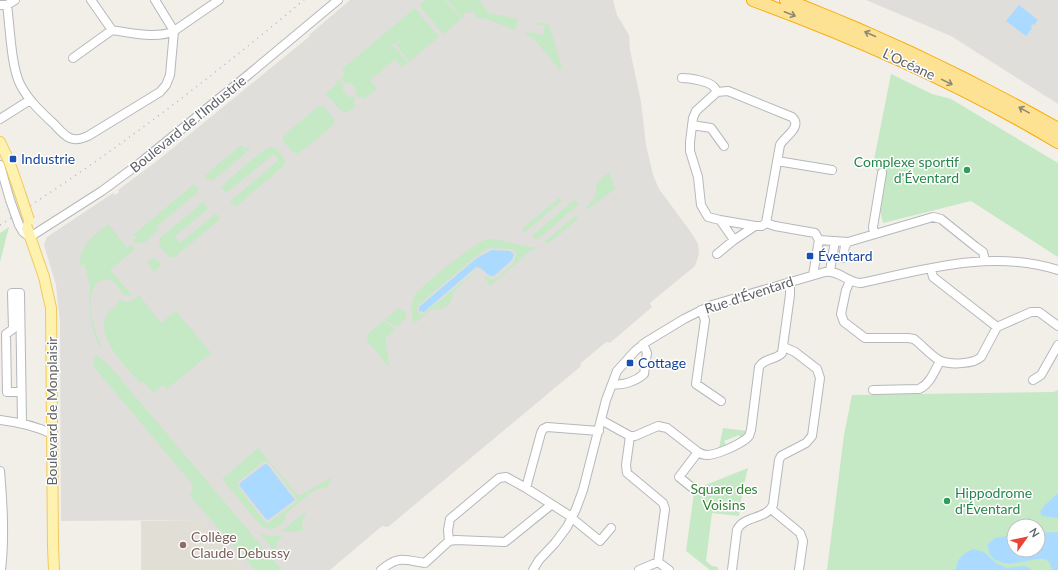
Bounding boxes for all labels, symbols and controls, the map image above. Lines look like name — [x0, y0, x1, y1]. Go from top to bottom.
one-way arrow — [783, 10, 795, 18]
one-way arrow — [864, 30, 876, 37]
street label: L’Océane — [880, 44, 938, 83]
street label: Boulevard de l'Industrie — [126, 71, 249, 176]
one-way arrow — [941, 79, 953, 86]
one-way arrow — [1018, 106, 1030, 113]
place label: Industrie — [21, 150, 75, 167]
place label: Complexe sportif d'Éventard — [854, 153, 959, 186]
marker: Industrie — [8, 154, 18, 164]
marker: Complexe sportif d'Éventard — [962, 165, 972, 175]
place label: Éventard — [818, 247, 873, 264]
marker: Éventard — [805, 251, 815, 261]
street label: Rue d'Éventard — [702, 272, 795, 317]
street label: Boulevard de Monplaisir — [43, 337, 60, 485]
place label: Cottage — [638, 354, 686, 371]
marker: Cottage — [625, 358, 635, 368]
park label: Square des Voisins — [690, 480, 758, 513]
place label: Hippodrome d'Éventard — [955, 484, 1032, 517]
marker: Hippodrome d'Éventard — [942, 496, 952, 506]
north arrow — [1006, 518, 1046, 558]
text: N — [1027, 525, 1043, 539]
place label: Collège Claude Debussy — [191, 528, 291, 561]
marker: Collège Claude Debussy — [178, 540, 188, 550]

